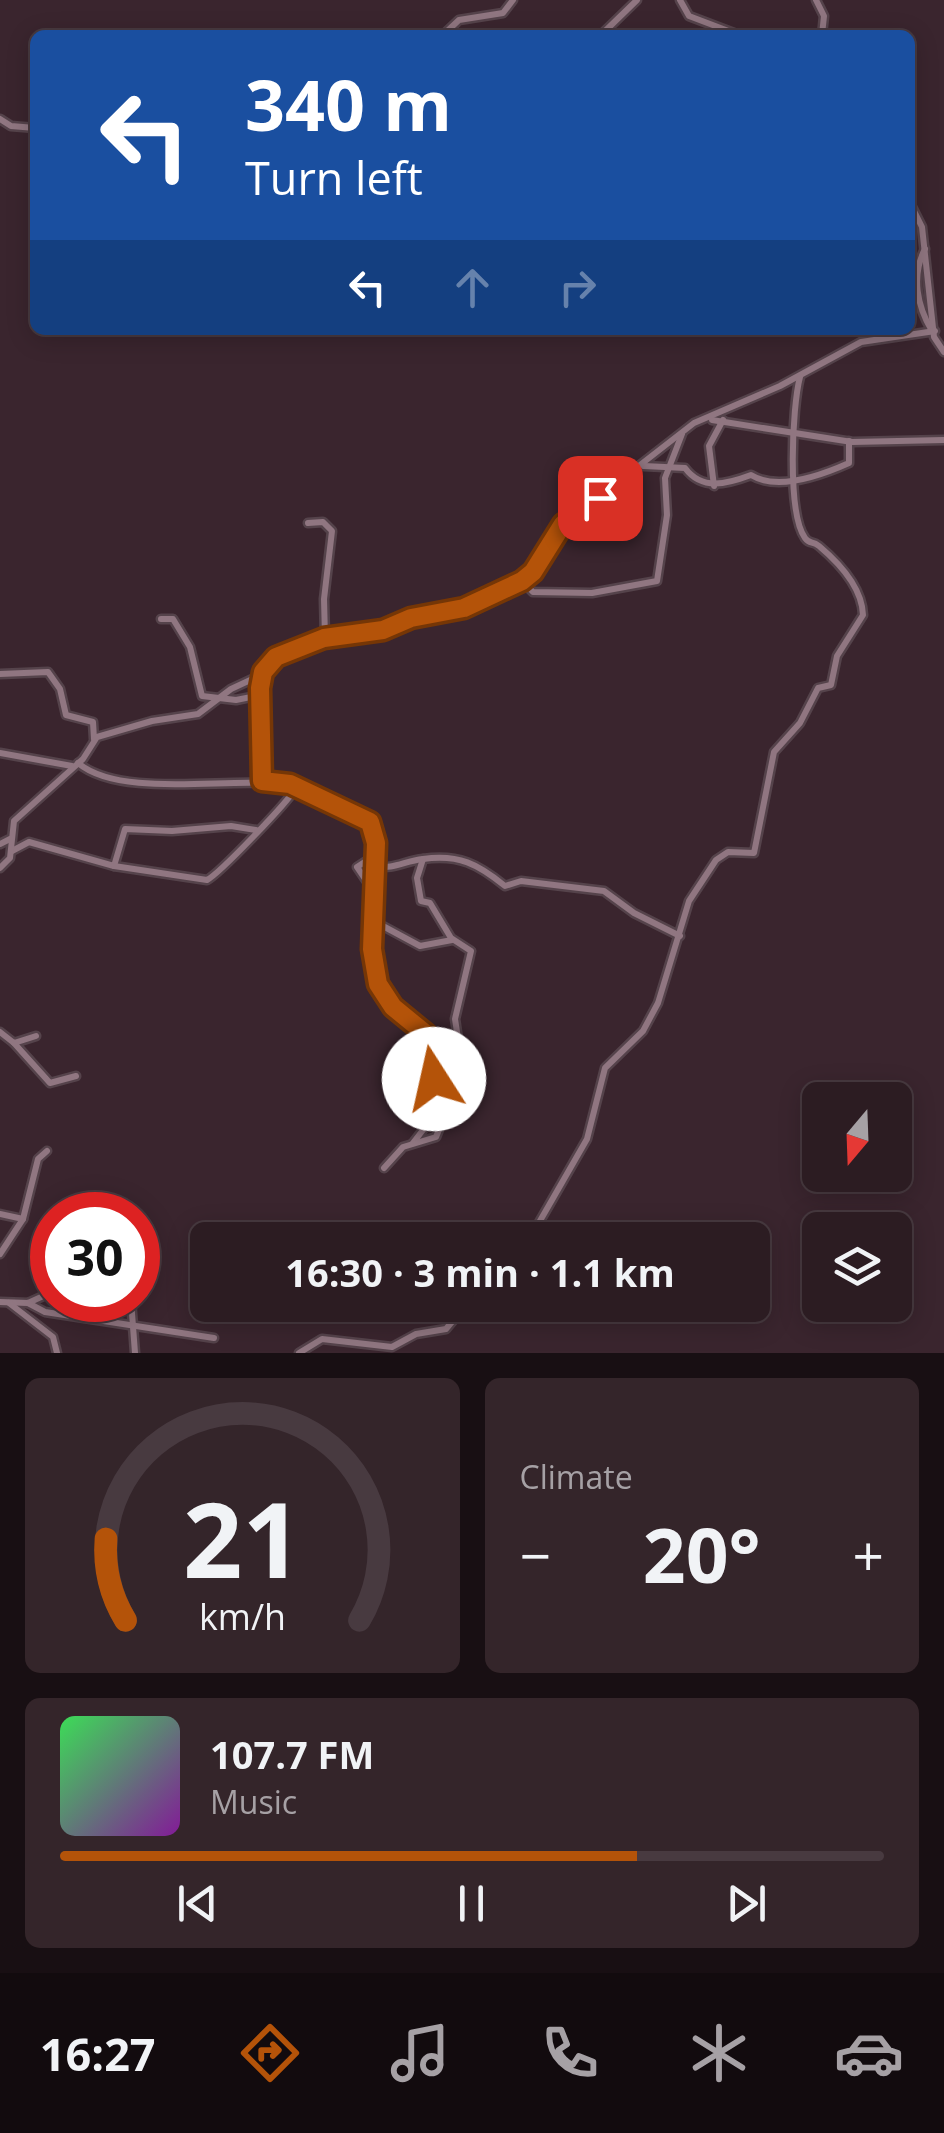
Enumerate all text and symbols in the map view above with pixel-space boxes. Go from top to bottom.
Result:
text: 340 m [245,56,452,152]
icon: left [80,70,210,200]
text: Turn left [245,147,423,208]
icon: left [340,260,395,315]
icon: ahead [445,260,500,315]
icon: right [550,260,605,315]
pin [558,456,643,541]
icon: arrive [573,471,628,526]
position arrow [382,1027,486,1131]
north arrow [802,1082,912,1192]
map controls [802,1082,912,1322]
speed limit sign: 30 [30,1192,160,1322]
button: layers [802,1212,912,1322]
text: 16:30 · 3 min · 1.1 km [285,1246,675,1298]
text: Climate [520,1455,633,1498]
text: 21 [183,1467,302,1608]
text: 20° [643,1503,761,1605]
text: − [520,1517,551,1592]
text: + [853,1517,884,1592]
text: km/h [199,1592,286,1640]
text: 107.7 FM [210,1728,374,1780]
text: Music [210,1780,297,1823]
icon: previous [170,1876,225,1931]
icon: pause [444,1876,499,1931]
icon: next [719,1876,774,1931]
icon: directions [235,2018,305,2088]
icon: music [385,2018,455,2088]
icon: phone [535,2018,605,2088]
icon: climate [684,2018,754,2088]
icon: car [834,2018,904,2088]
text: 16:27 [40,2023,156,2084]

